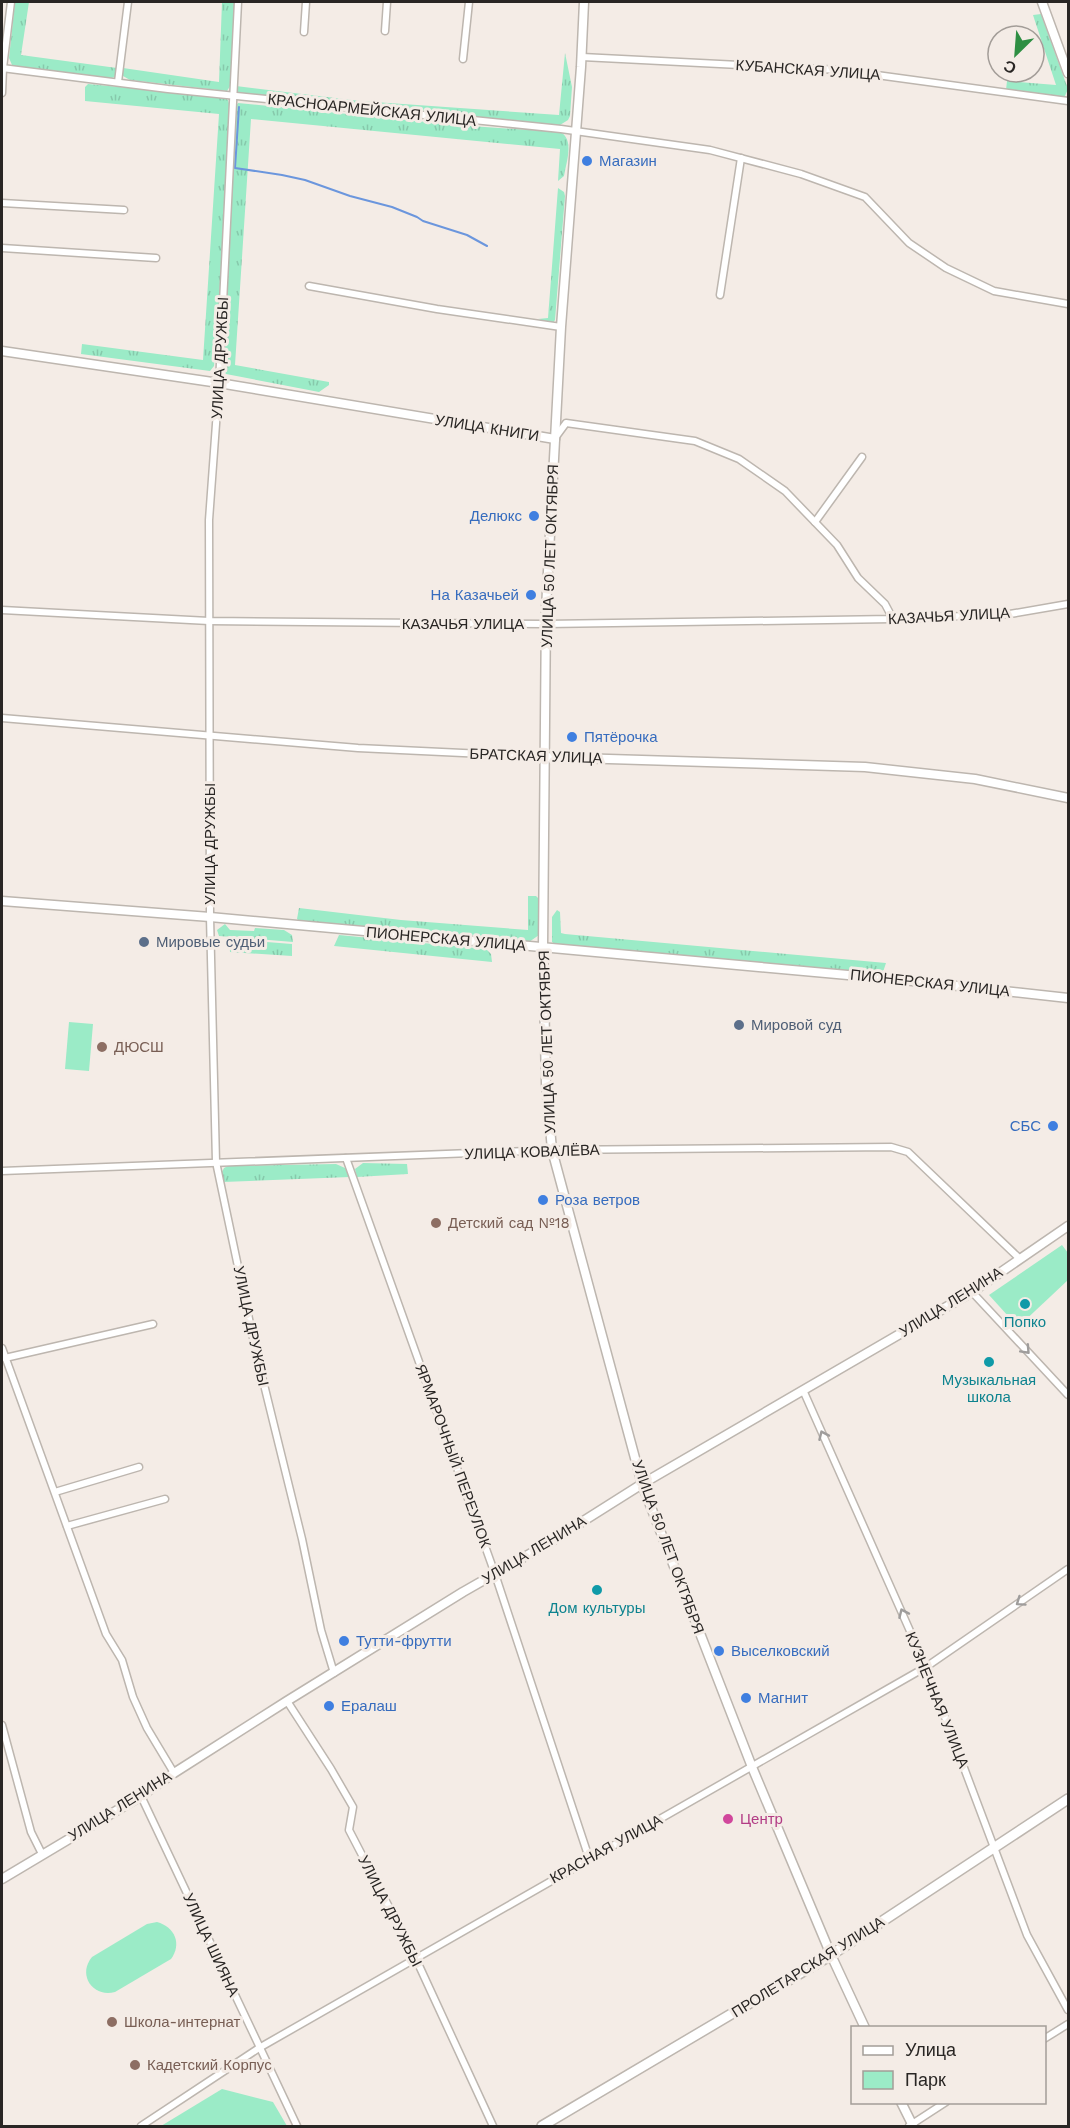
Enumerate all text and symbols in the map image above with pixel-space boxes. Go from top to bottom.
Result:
north arrow [986,24,1046,84]
street label: КУБАНСКАЯ УЛИЦА [735,56,881,84]
text: С [1000,56,1019,78]
street label: КРАСНОАРМЕЙСКАЯ УЛИЦА [267,90,477,130]
place label: Магазин [599,152,657,170]
marker: Магазин [580,154,594,168]
street label: УЛИЦА ДРУЖБЫ [208,297,232,419]
street label: УЛИЦА КНИГИ [434,411,540,445]
street label: УЛИЦА 50 ЛЕТ ОКТЯБРЯ [538,464,562,648]
place label: Делюкс [470,507,522,525]
marker: Делюкс [527,509,541,523]
place label: На Казачьей [431,586,519,604]
marker: На Казачьей [524,588,538,602]
street label: КАЗАЧЬЯ УЛИЦА [887,604,1011,628]
street label: КАЗАЧЬЯ УЛИЦА [402,615,524,633]
place label: Пятёрочка [584,728,658,746]
marker: Пятёрочка [565,730,579,744]
street label: БРАТСКАЯ УЛИЦА [469,745,603,767]
street label: УЛИЦА ДРУЖБЫ [201,783,219,905]
street label: ПИОНЕРСКАЯ УЛИЦА [365,923,527,955]
place label: Мировые судьи [156,933,265,951]
marker: Мировые судьи [137,935,151,949]
street label: УЛИЦА 50 ЛЕТ ОКТЯБРЯ [535,950,559,1134]
street label: ПИОНЕРСКАЯ УЛИЦА [849,966,1011,1000]
place label: Мировой суд [751,1016,842,1034]
marker: Мировой суд [732,1018,746,1032]
place label: ДЮСШ [114,1038,164,1056]
marker: ДЮСШ [95,1040,109,1054]
place label: СБС [1010,1117,1041,1135]
marker: СБС [1046,1119,1060,1133]
street label: УЛИЦА КОВАЛЁВА [464,1141,600,1163]
place label: Роза ветров [555,1191,640,1209]
marker: Роза ветров [536,1193,550,1207]
place label: Детский сад №18 [448,1214,570,1232]
marker: Детский сад №18 [429,1216,443,1230]
street label: УЛИЦА ЛЕНИНА [896,1263,1006,1341]
street label: УЛИЦА ДРУЖБЫ [229,1264,273,1388]
marker: Попко [1018,1297,1032,1311]
place label: Попко [1004,1313,1046,1331]
one-way arrow [1019,1343,1030,1353]
marker: Музыкальная школа [982,1355,996,1369]
street label: ЯРМАРОЧНЫЙ ПЕРЕУЛОК [411,1362,495,1551]
place label: Музыкальная школа [942,1371,1036,1406]
one-way arrow [819,1431,831,1442]
street label: УЛИЦА 50 ЛЕТ ОКТЯБРЯ [628,1458,708,1636]
street label: УЛИЦА ЛЕНИНА [479,1512,589,1588]
marker: Дом культуры [590,1583,604,1597]
one-way arrow [1016,1595,1027,1606]
place label: Дом культуры [549,1599,645,1617]
one-way arrow [898,1609,910,1620]
street label: КУЗНЕЧНАЯ УЛИЦА [901,1629,973,1771]
place label: Тутти-фрутти [356,1632,452,1650]
marker: Тутти-фрутти [337,1634,351,1648]
place label: Выселковский [731,1642,830,1660]
marker: Выселковский [712,1644,726,1658]
place label: Магнит [758,1689,808,1707]
marker: Магнит [739,1691,753,1705]
place label: Ералаш [341,1697,397,1715]
marker: Ералаш [322,1699,336,1713]
street label: УЛИЦА ЛЕНИНА [65,1767,175,1845]
place label: Центр [740,1810,783,1828]
street label: КРАСНАЯ УЛИЦА [547,1811,665,1887]
marker: Центр [721,1812,735,1826]
street label: УЛИЦА ДРУЖБЫ [354,1852,426,1970]
street label: УЛИЦА ШИЯНА [179,1890,243,2000]
street label: ПРОЛЕТАРСКАЯ УЛИЦА [728,1913,888,2021]
place label: Школа-интернат [124,2013,241,2031]
marker: Школа-интернат [105,2015,119,2029]
legend [851,2026,1046,2104]
text: Улица [905,2039,957,2060]
place label: Кадетский Корпус [147,2056,272,2074]
marker: Кадетский Корпус [128,2058,142,2072]
text: Парк [905,2069,946,2090]

